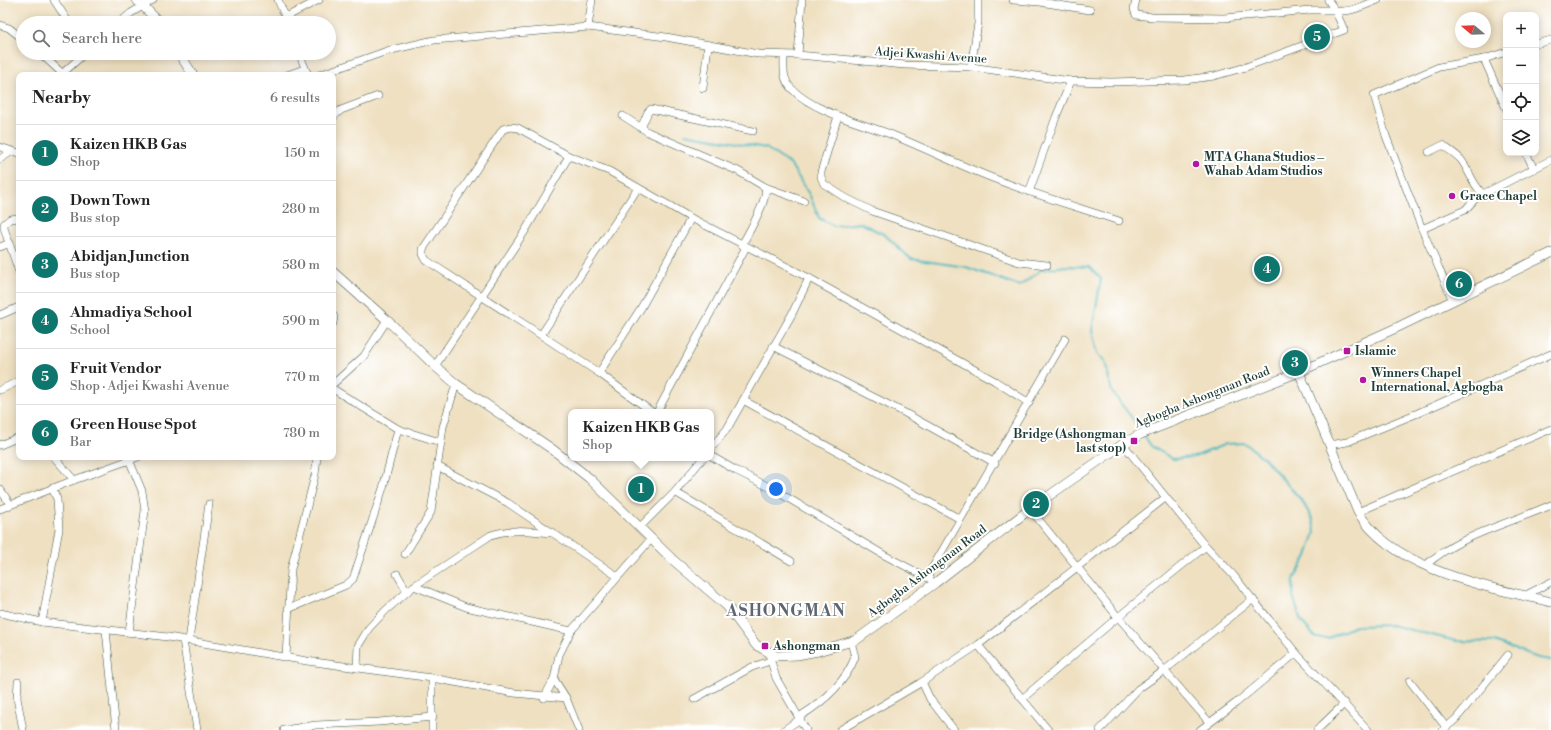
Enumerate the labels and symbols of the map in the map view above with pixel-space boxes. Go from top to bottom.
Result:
north arrow [1455,12,1491,48]
pin: 5 [1304,22,1330,52]
street label: Adjei Kwashi Avenue [873,44,988,67]
place label: MTA Ghana Studios – Wahab Adam Studios [1203,150,1325,179]
marker: MTA Ghana Studios – Wahab Adam Studios [1191,159,1201,169]
place label: Grace Chapel [1460,189,1537,204]
marker: Grace Chapel [1447,191,1457,201]
pin: 4 [1254,254,1280,284]
pin: 6 [1446,269,1472,299]
place label: Islamic [1355,344,1396,359]
marker: Islamic [1342,346,1352,356]
pin: 3 [1282,348,1308,378]
street label: Agbogba Ashongman Road [1131,363,1272,432]
place label: Winners Chapel International, Agbogba [1370,366,1504,395]
marker: Winners Chapel International, Agbogba [1358,375,1368,385]
place label: Bridge (Ashongman last stop) [1013,427,1127,456]
marker: Bridge (Ashongman last stop) [1129,436,1139,446]
pin: 1 [628,474,654,504]
your location [766,479,786,499]
pin: 2 [1023,489,1049,519]
street label: Agbogba Ashongman Road [864,522,990,622]
district label: ASHONGMAN [725,601,846,621]
place label: Ashongman [772,639,841,654]
marker: Ashongman [760,641,770,651]

